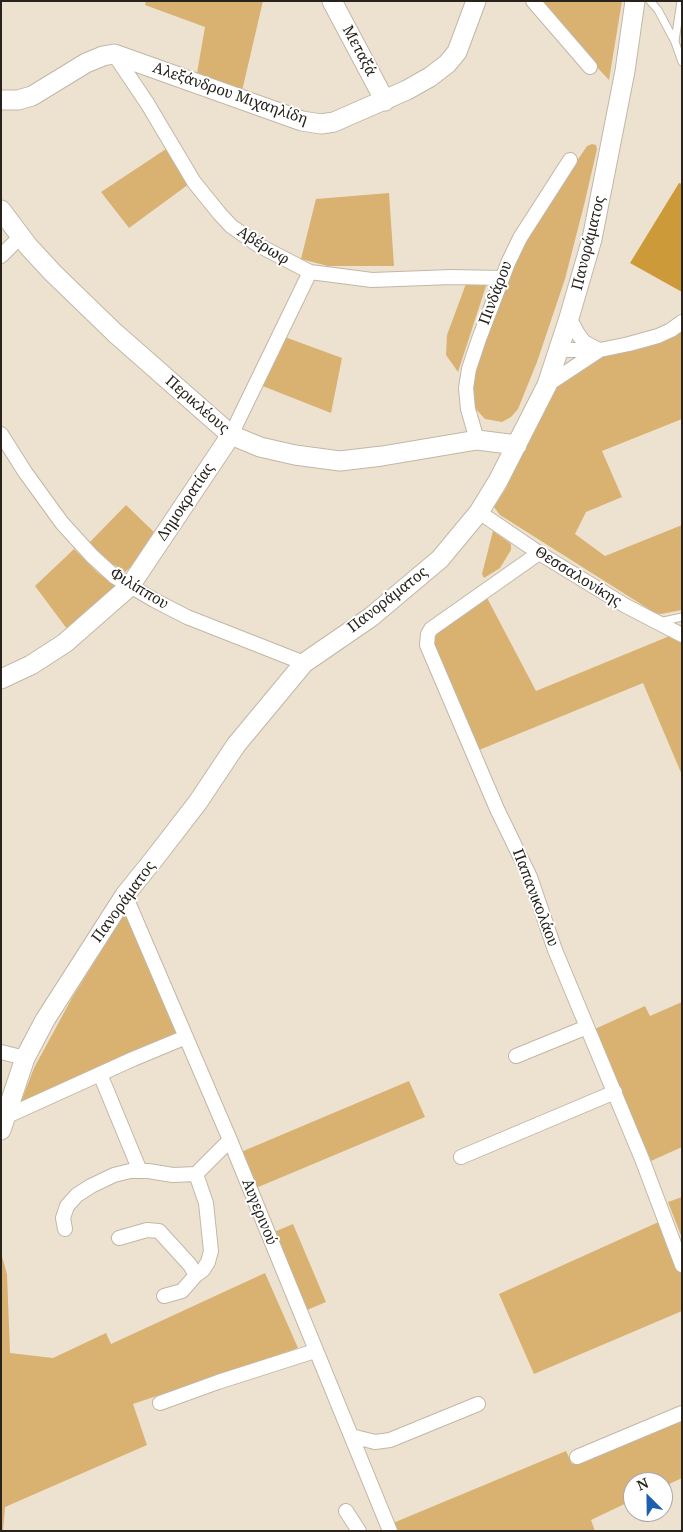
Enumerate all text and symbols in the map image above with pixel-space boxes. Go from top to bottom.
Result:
street label: Μεταξά [338,23,380,79]
street label: Aλεξάνδρου Mιχαηλίδη [150,59,310,129]
street label: Πανοράματος [569,194,609,292]
street label: Αβέρωφ [234,223,292,269]
street label: Πινδάρου [476,259,516,327]
street label: Περικλέους [161,372,233,438]
street label: Δημοκρατίας [153,460,219,544]
street label: Θεσσαλονίκης [531,543,625,611]
street label: Πανοράματος [344,563,432,637]
street label: Φιλίππου [107,565,171,613]
street label: Παπανικολάου [508,847,562,949]
street label: Πανοράματος [88,858,160,946]
street label: Αυγερινού [238,1176,280,1248]
north arrow [623,1472,673,1522]
text: N [634,1473,651,1495]

